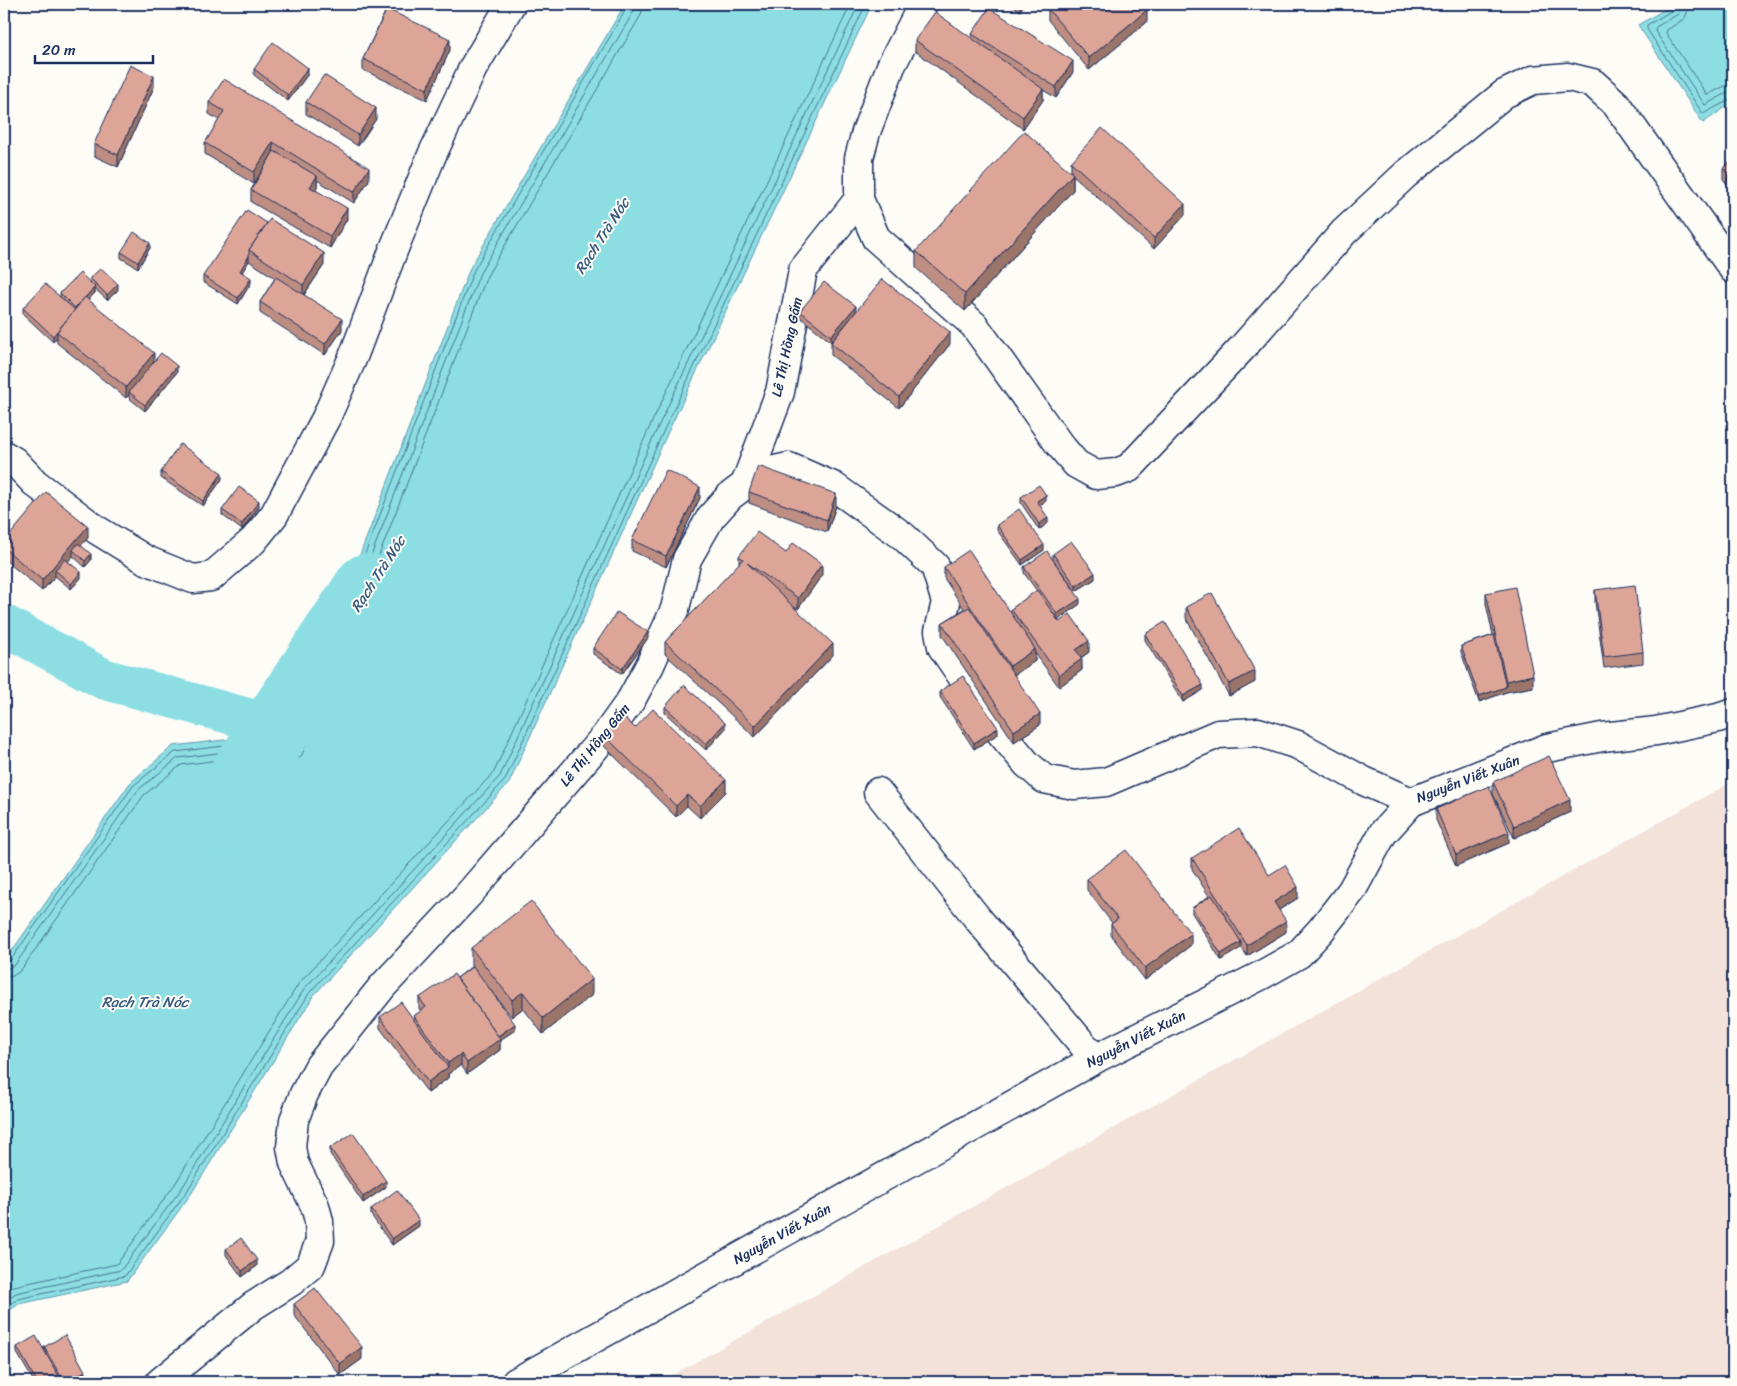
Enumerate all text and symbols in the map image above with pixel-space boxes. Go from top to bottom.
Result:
scale bar [35,32,152,64]
text: 20 m [42,37,76,63]
water label: Rạch Trà Nóc [568,191,637,279]
street label: Lê Thị Hồng Gấm [764,295,810,399]
water label: Rạch Trà Nóc [344,529,413,617]
street label: Lê Thị Hồng Gấm [553,698,637,792]
street label: Nguyễn Viết Xuân [1413,748,1524,810]
water label: Rạch Trà Nóc [102,989,190,1015]
street label: Nguyễn Viết Xuân [1082,1003,1191,1075]
street label: Nguyễn Viết Xuân [728,1196,836,1271]

